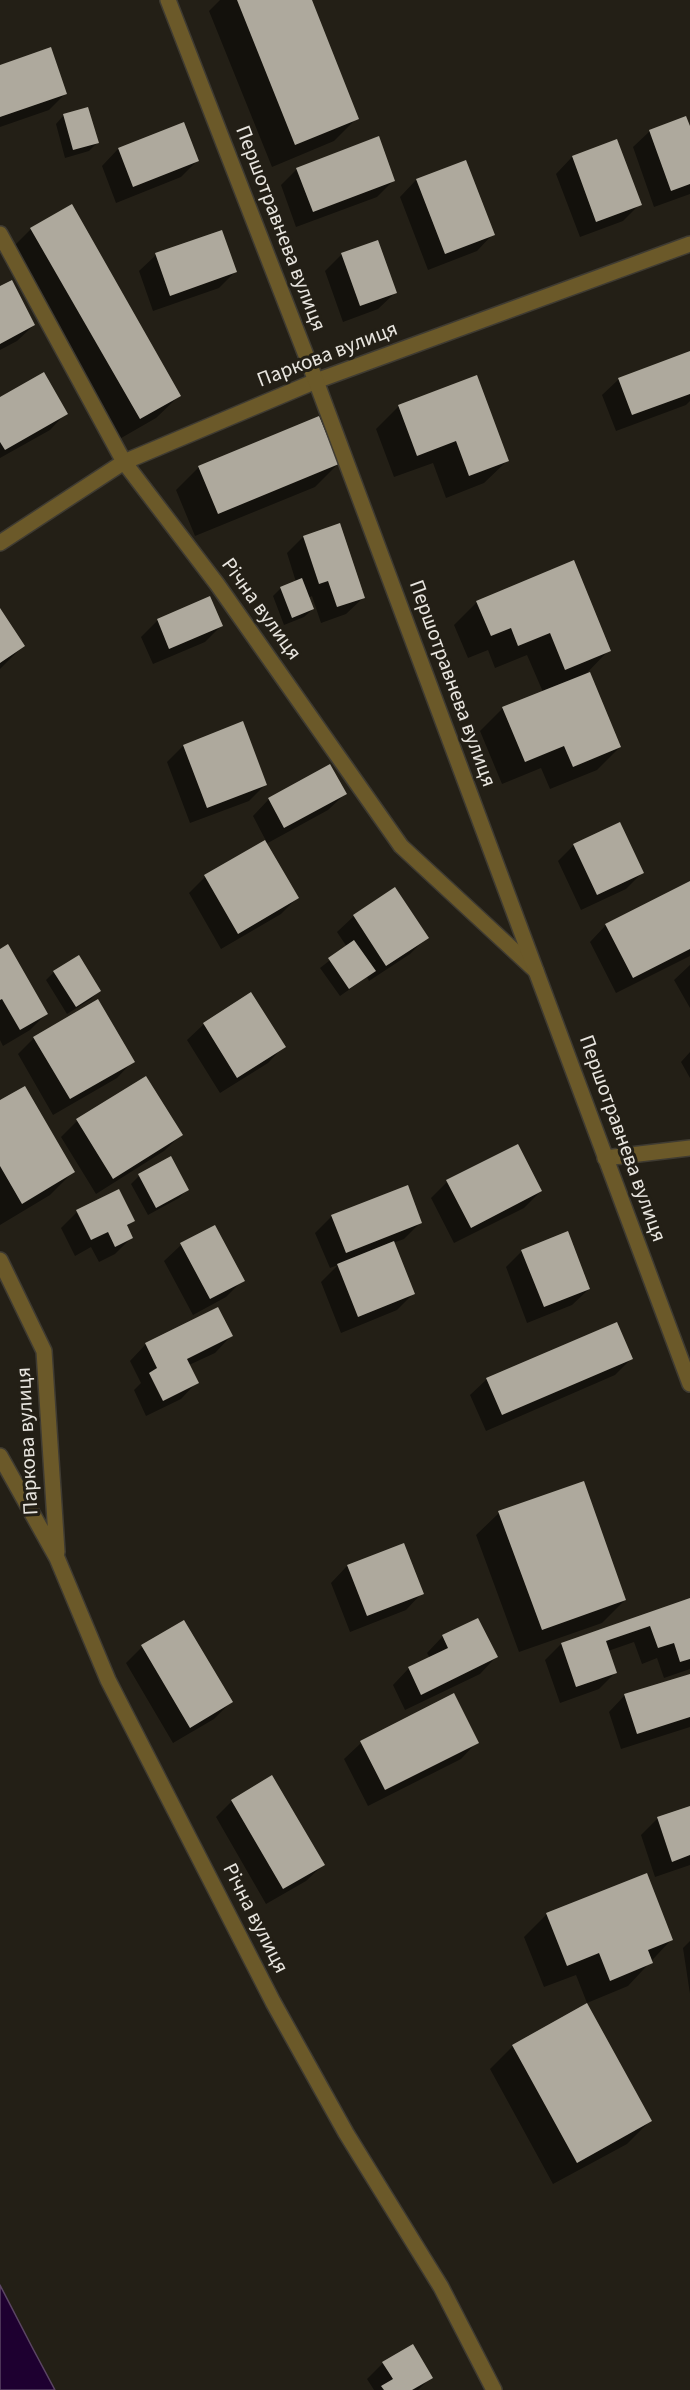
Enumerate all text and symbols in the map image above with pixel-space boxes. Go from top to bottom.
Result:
street label: Першотравнева вулиця [228,123,330,335]
street label: Паркова вулиця [254,318,402,394]
street label: Річна вулиця [214,554,306,666]
street label: Першотравнева вулиця [402,577,500,791]
street label: Першотравнева вулиця [572,1032,670,1246]
street label: Паркова вулиця [13,1366,45,1516]
street label: Річна вулиця [215,1860,293,1978]

